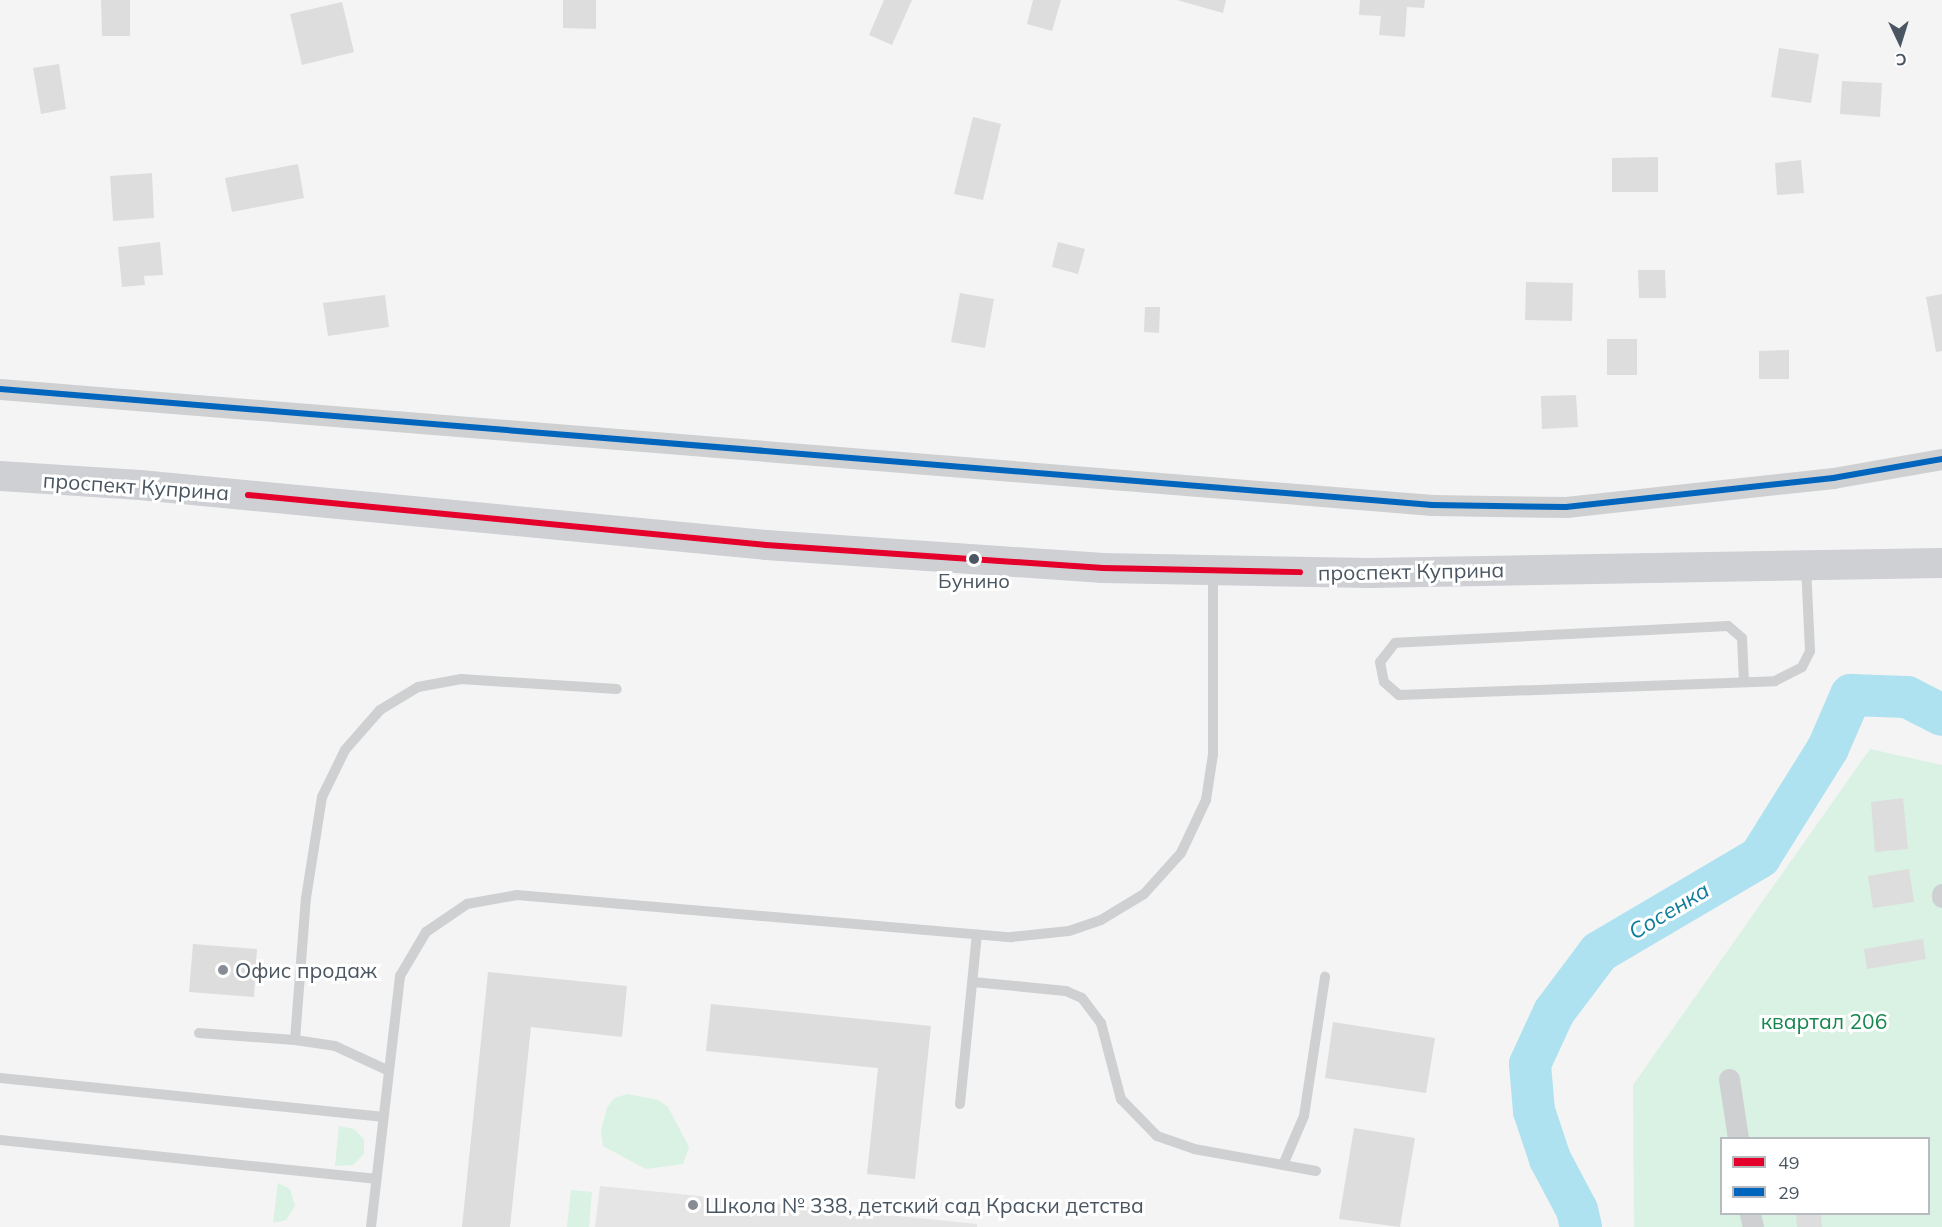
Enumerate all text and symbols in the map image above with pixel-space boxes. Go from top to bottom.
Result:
north arrow [1870,12,1930,72]
text: С [1895,50,1907,70]
street label: проспект Куприна [42,467,230,505]
marker: Бунино [968,553,980,565]
street label: проспект Куприна [1318,557,1504,585]
place label: Бунино [938,568,1010,592]
water label: Сосенка [1624,877,1714,945]
place label: Офис продаж [235,957,377,983]
marker: Офис продаж [216,963,230,977]
park label: квартал 206 [1761,1008,1887,1034]
legend [1720,1137,1930,1215]
text: 49 [1778,1151,1800,1174]
text: 29 [1778,1181,1800,1204]
place label: Школа № 338, детский сад Краски детства [705,1192,1144,1218]
marker: Школа № 338, детский сад Краски детства [686,1198,700,1212]

